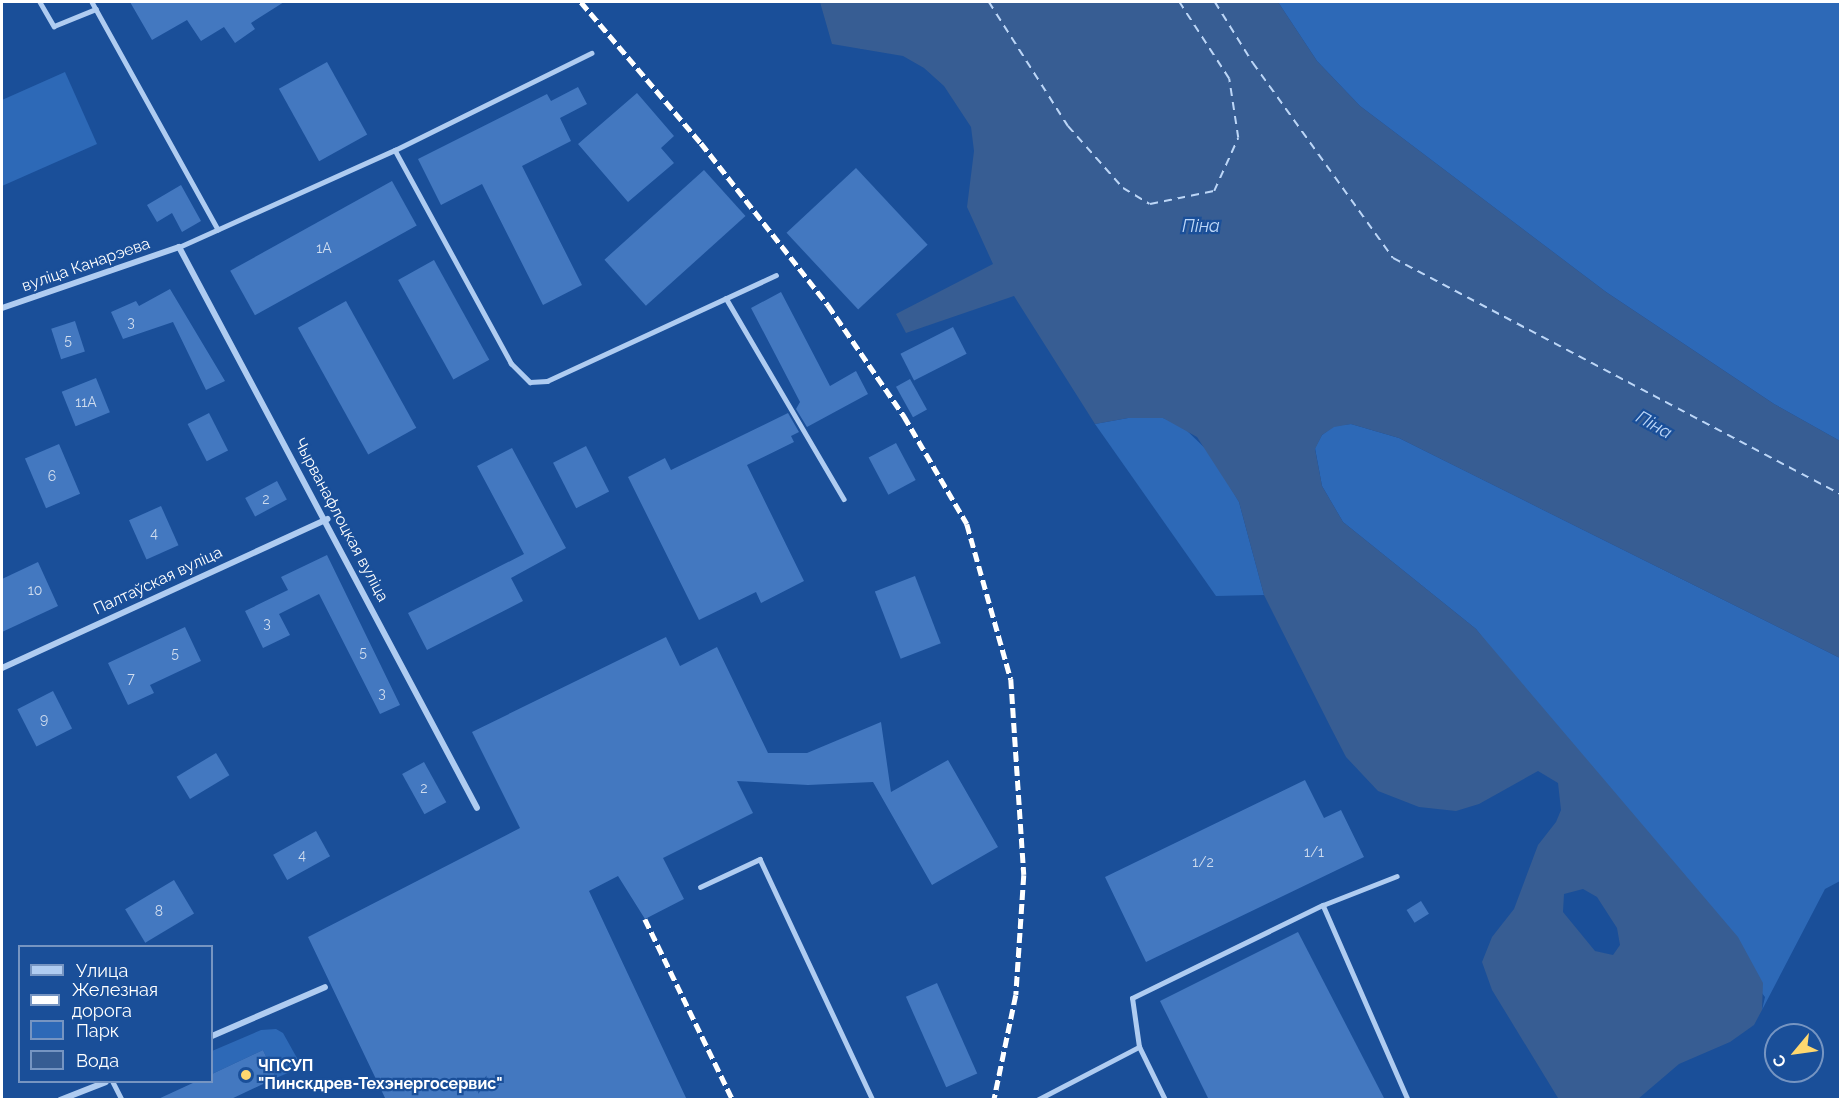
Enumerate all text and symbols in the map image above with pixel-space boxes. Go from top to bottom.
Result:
water label: Піна [1182,215,1220,237]
street label: вуліца Канарэева [19,234,153,296]
house number: 1А [316,240,332,256]
house number: 3 [127,314,135,330]
house number: 5 [64,332,72,348]
house number: 11А [75,394,97,410]
water label: Піна [1632,406,1676,444]
street label: Чырванафлоцкая вуліца [290,435,392,605]
house number: 6 [48,468,56,484]
house number: 2 [262,491,270,507]
house number: 4 [150,525,158,541]
street label: Палтаўская вуліца [91,543,225,619]
house number: 10 [28,582,42,598]
house number: 3 [263,615,271,631]
house number: 5 [359,644,367,660]
house number: 5 [171,645,179,661]
house number: 7 [127,670,135,686]
house number: 3 [378,685,386,701]
house number: 9 [40,711,48,727]
house number: 2 [420,780,428,796]
house number: 1/1 [1304,844,1324,860]
house number: 4 [298,847,306,863]
house number: 1/2 [1192,854,1214,870]
house number: 8 [155,903,163,919]
legend [18,945,213,1083]
text: Улица [76,960,128,981]
text: Железная дорога [72,979,158,1021]
text: Парк [76,1020,119,1041]
north arrow [1764,1023,1824,1083]
text: Вода [76,1050,119,1071]
text: С [1769,1052,1791,1070]
place label: ЧПСУП "Пинскдрев-Техэнергосервис" [258,1056,502,1094]
marker: ЧПСУП "Пинскдрев-Техэнергосервис" [239,1068,253,1082]

